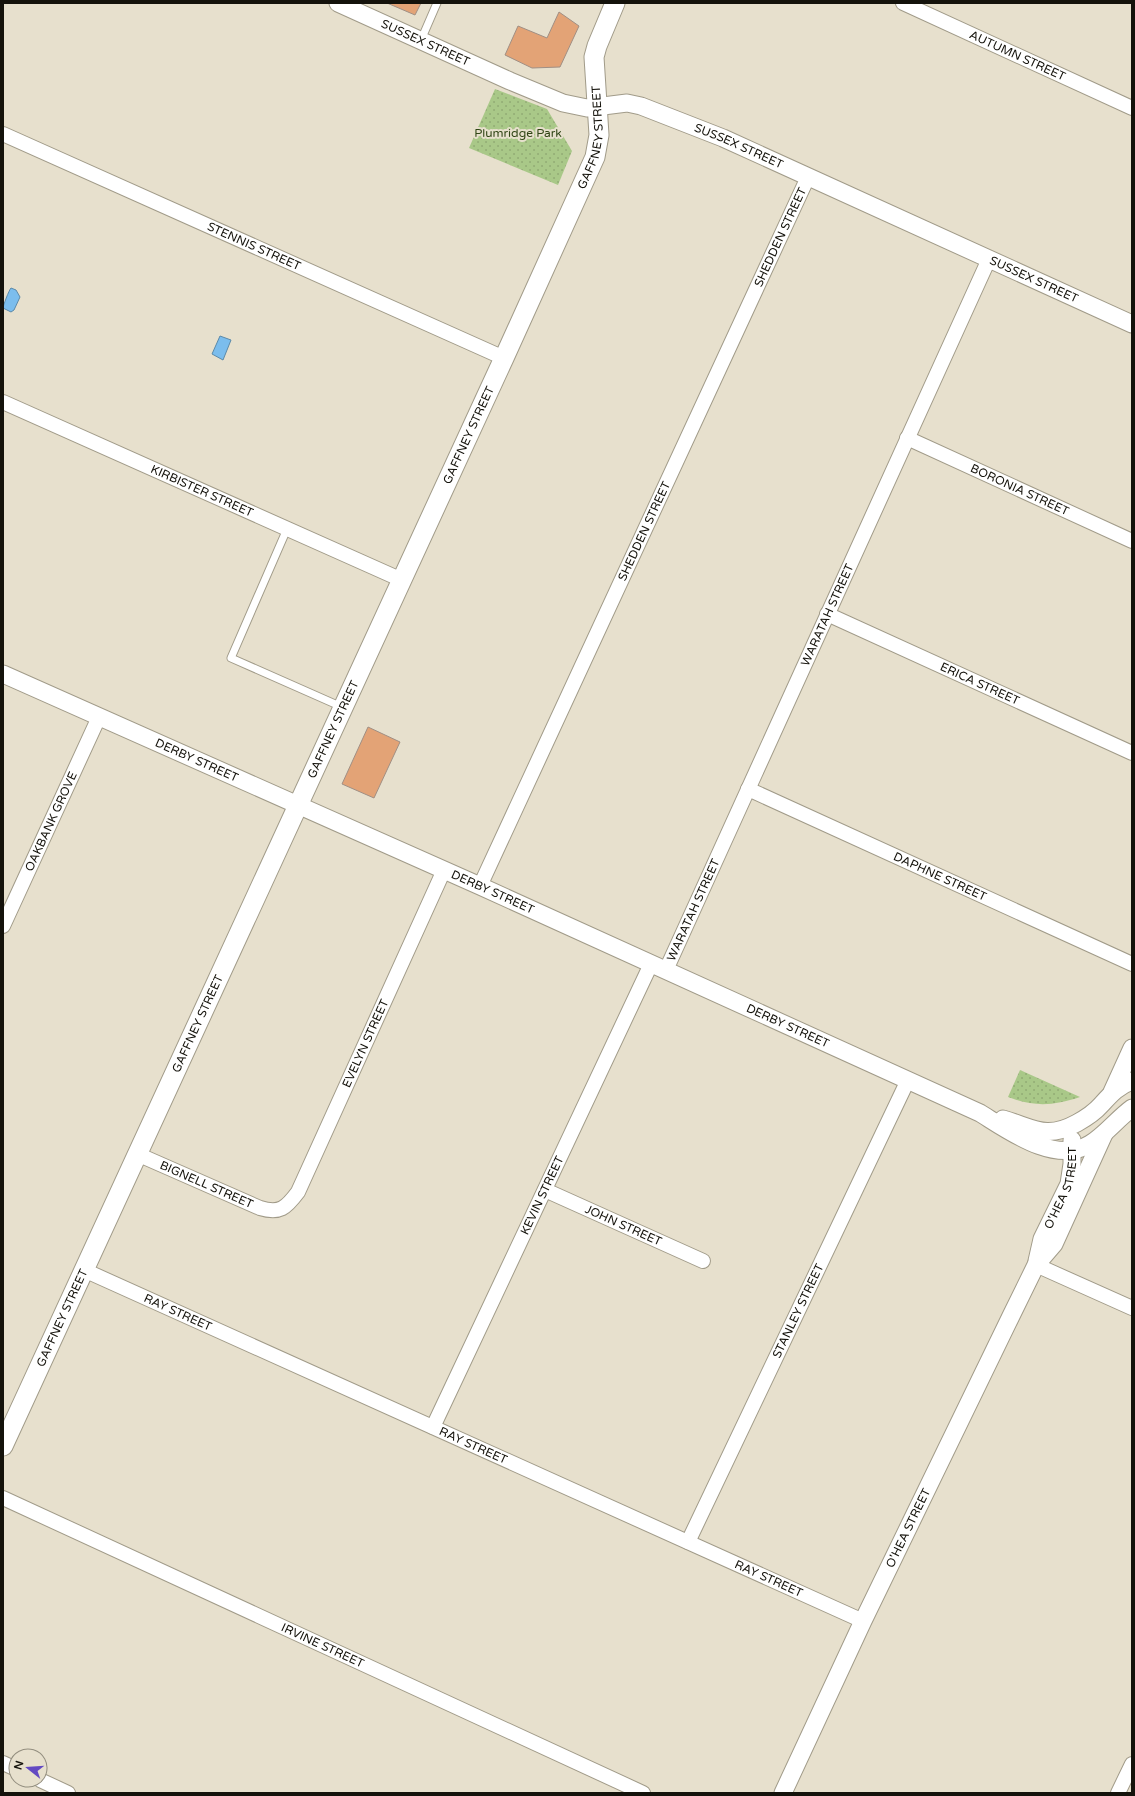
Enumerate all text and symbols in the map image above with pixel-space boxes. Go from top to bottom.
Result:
street label: SUSSEX STREET [379,17,472,69]
street label: AUTUMN STREET [967,27,1068,84]
street label: GAFFNEY STREET [574,85,606,191]
street label: SUSSEX STREET [692,120,786,172]
park label: Plumridge Park [474,126,562,140]
street label: SHEDDEN STREET [751,184,810,289]
street label: STENNIS STREET [205,219,303,273]
street label: SUSSEX STREET [988,253,1081,306]
street label: GAFFNEY STREET [440,383,497,486]
street label: BORONIA STREET [968,461,1072,519]
street label: KIRBISTER STREET [149,462,256,520]
street label: SHEDDEN STREET [615,479,673,583]
street label: WARATAH STREET [798,561,857,668]
street label: ERICA STREET [938,660,1022,708]
street label: GAFFNEY STREET [304,678,362,780]
street label: DERBY STREET [153,736,241,785]
street label: OAKBANK GROVE [22,769,80,873]
street label: DAPHNE STREET [891,849,989,904]
street label: WARATAH STREET [664,856,723,963]
street label: DERBY STREET [449,867,537,917]
street label: GAFFNEY STREET [169,972,226,1075]
street label: EVELYN STREET [339,996,392,1090]
street label: DERBY STREET [744,1001,832,1051]
street label: O'HEA STREET [1041,1146,1079,1231]
street label: KEVIN STREET [517,1153,567,1237]
street label: BIGNELL STREET [158,1158,256,1211]
street label: JOHN STREET [583,1202,665,1249]
street label: STANLEY STREET [770,1261,827,1360]
street label: GAFFNEY STREET [33,1266,91,1369]
street label: RAY STREET [142,1291,215,1334]
street label: RAY STREET [437,1424,510,1467]
street label: O'HEA STREET [883,1485,934,1570]
street label: RAY STREET [733,1557,805,1600]
street label: IRVINE STREET [279,1620,367,1671]
north arrow [8,1748,48,1788]
text: N [11,1759,26,1771]

